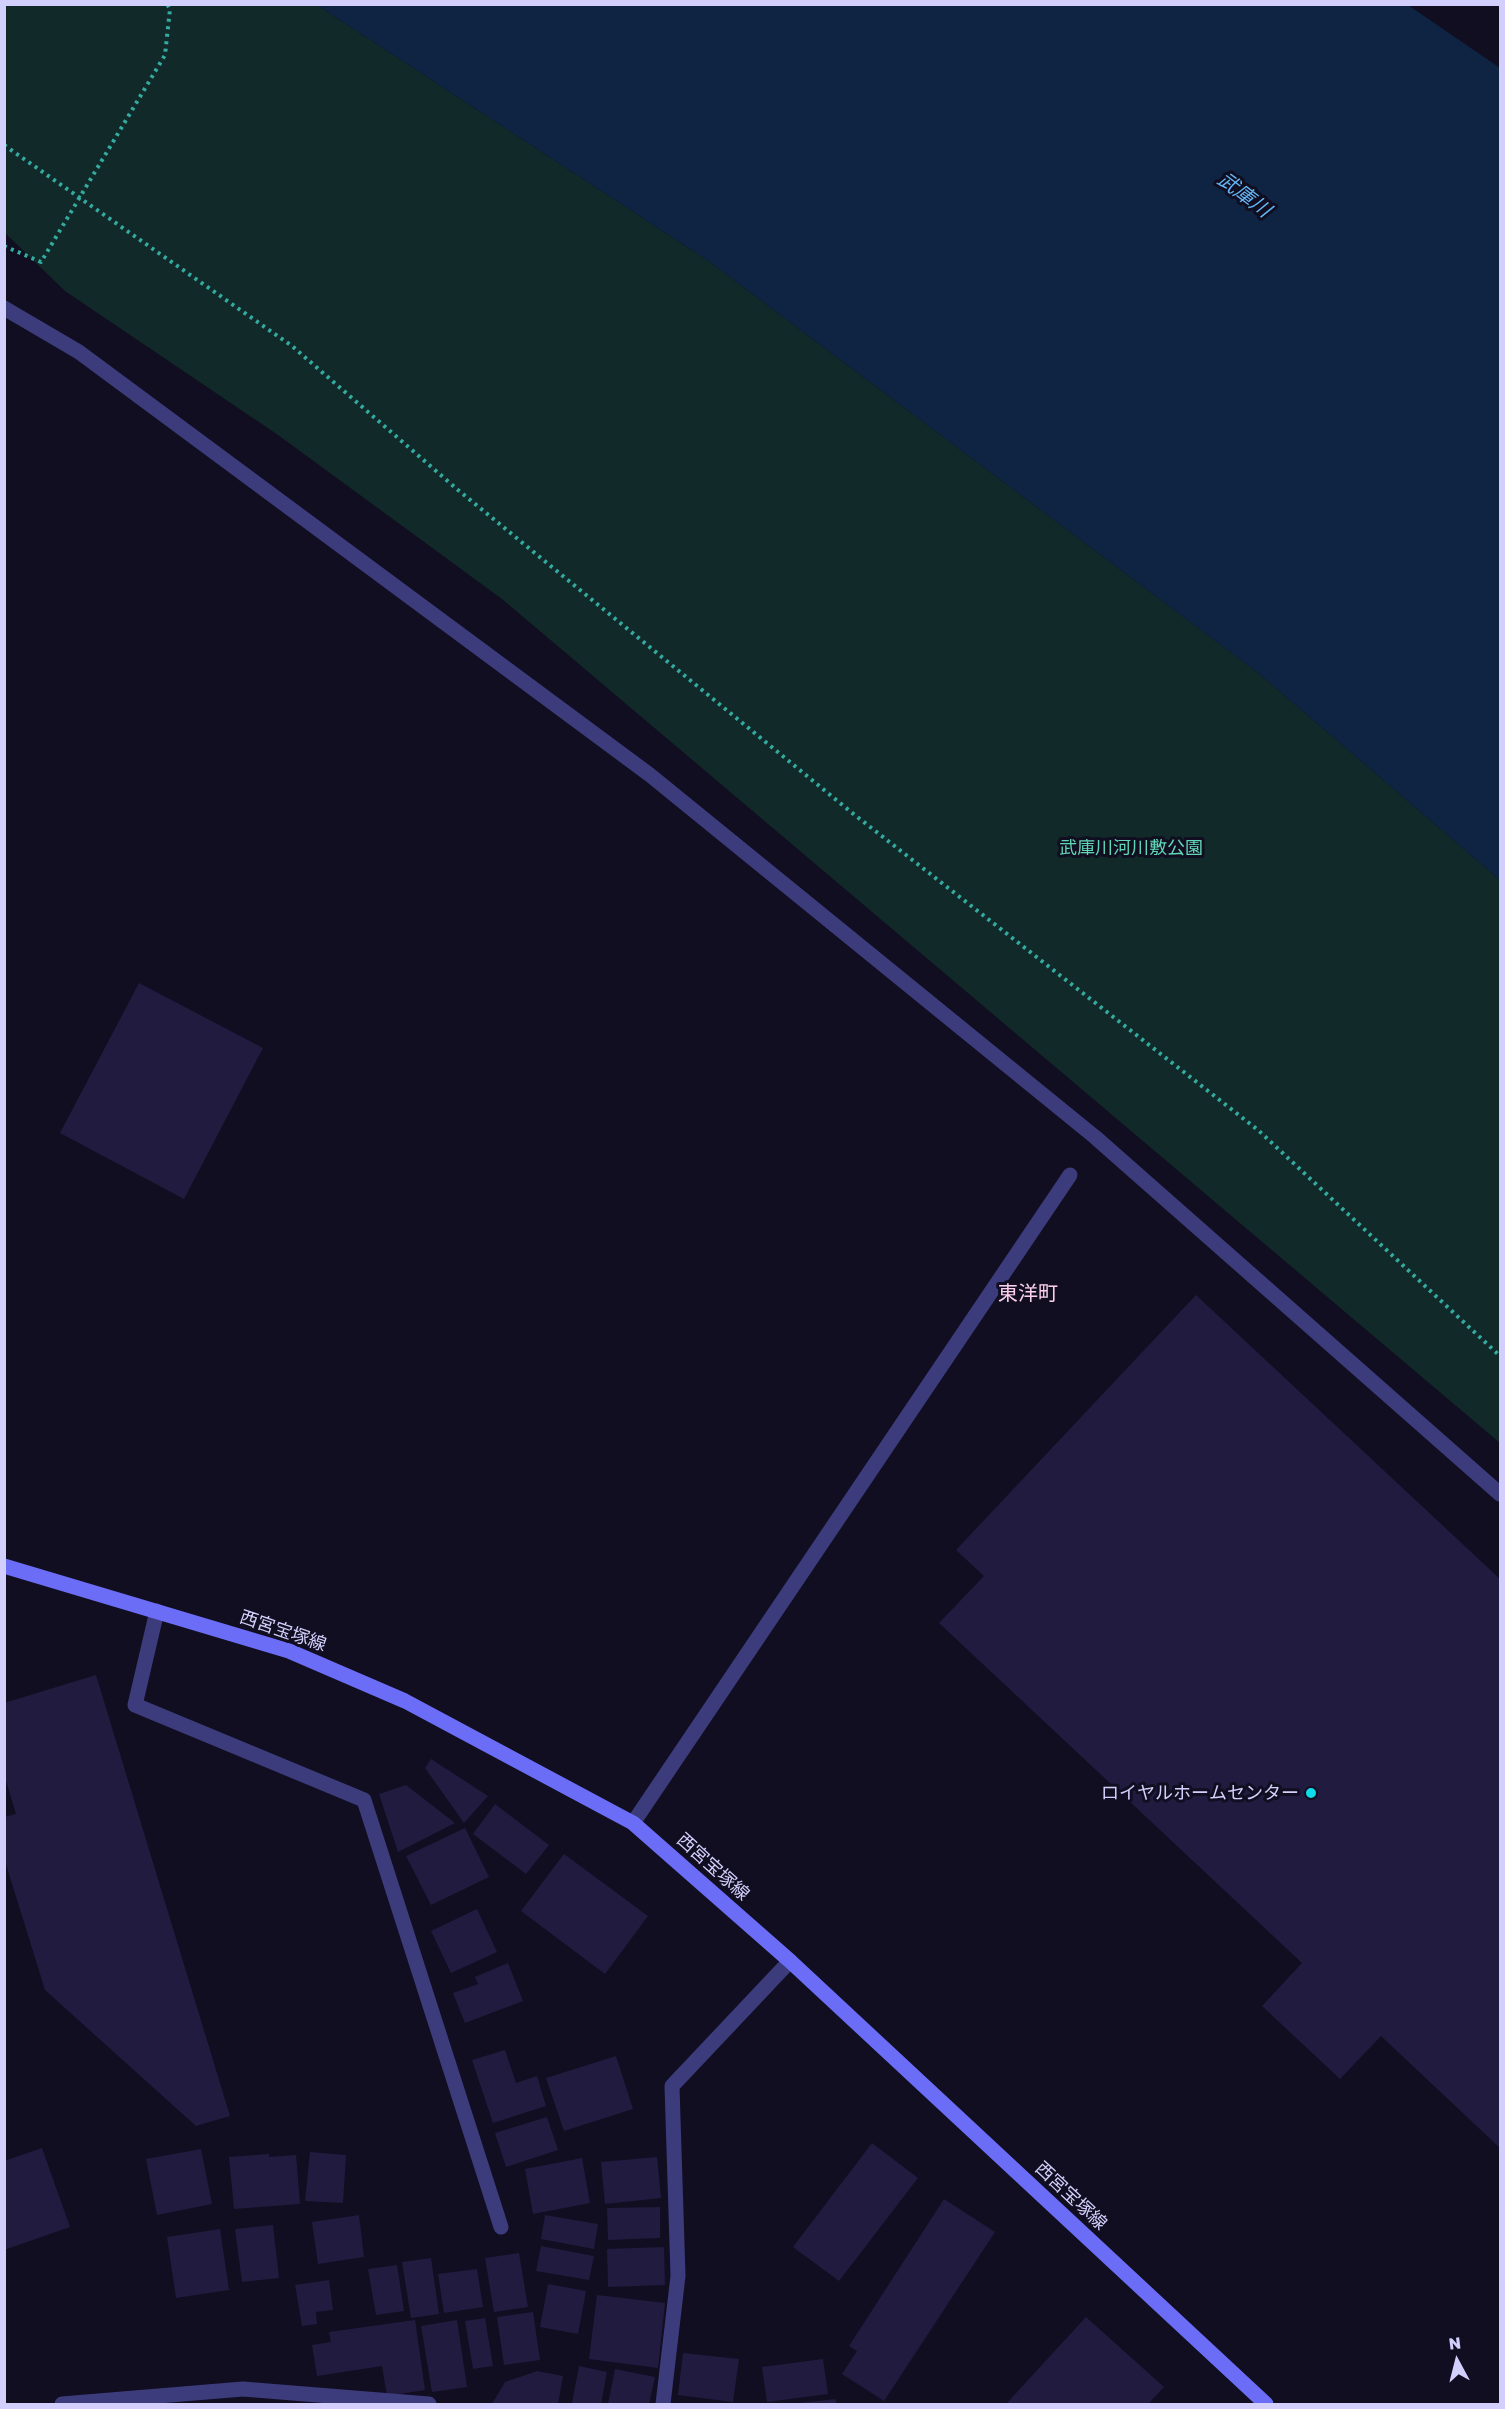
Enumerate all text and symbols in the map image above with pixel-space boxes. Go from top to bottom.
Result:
water label: 武庫川 [1213,167,1275,223]
park label: 武庫川河川敷公園 [1059,837,1203,859]
district label: 東洋町 [998,1282,1058,1306]
street label: 西宮宝塚線 [237,1606,329,1656]
place label: ロイヤルホームセンター [1101,1782,1299,1804]
marker: ロイヤルホームセンター [1304,1786,1318,1800]
street label: 西宮宝塚線 [672,1829,754,1905]
street label: 西宮宝塚線 [1031,2157,1111,2235]
north arrow [1427,2331,1487,2391]
text: N [1448,2332,1462,2354]

